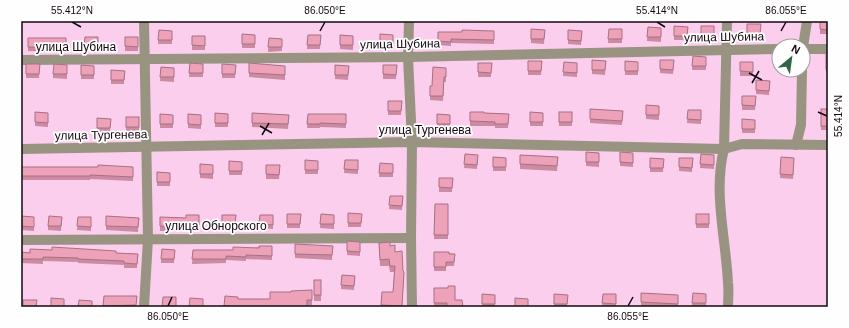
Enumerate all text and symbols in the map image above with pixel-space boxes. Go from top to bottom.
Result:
text: 55.412°N [51,5,93,16]
text: 86.050°E [304,5,346,16]
text: 55.414°N [636,5,678,16]
text: 86.055°E [765,5,807,16]
street label: улица Шубина [684,29,765,45]
street label: улица Шубина [360,36,441,52]
north arrow [771,38,811,78]
street label: улица Шубина [36,40,116,54]
text: N [789,42,802,56]
text: 55.414°N [833,95,844,137]
street label: улица Тургенева [379,123,472,137]
street label: улица Тургенева [55,127,148,143]
street label: улица Обнорского [165,219,267,233]
text: 86.050°E [147,311,189,322]
text: 86.055°E [607,311,649,322]

